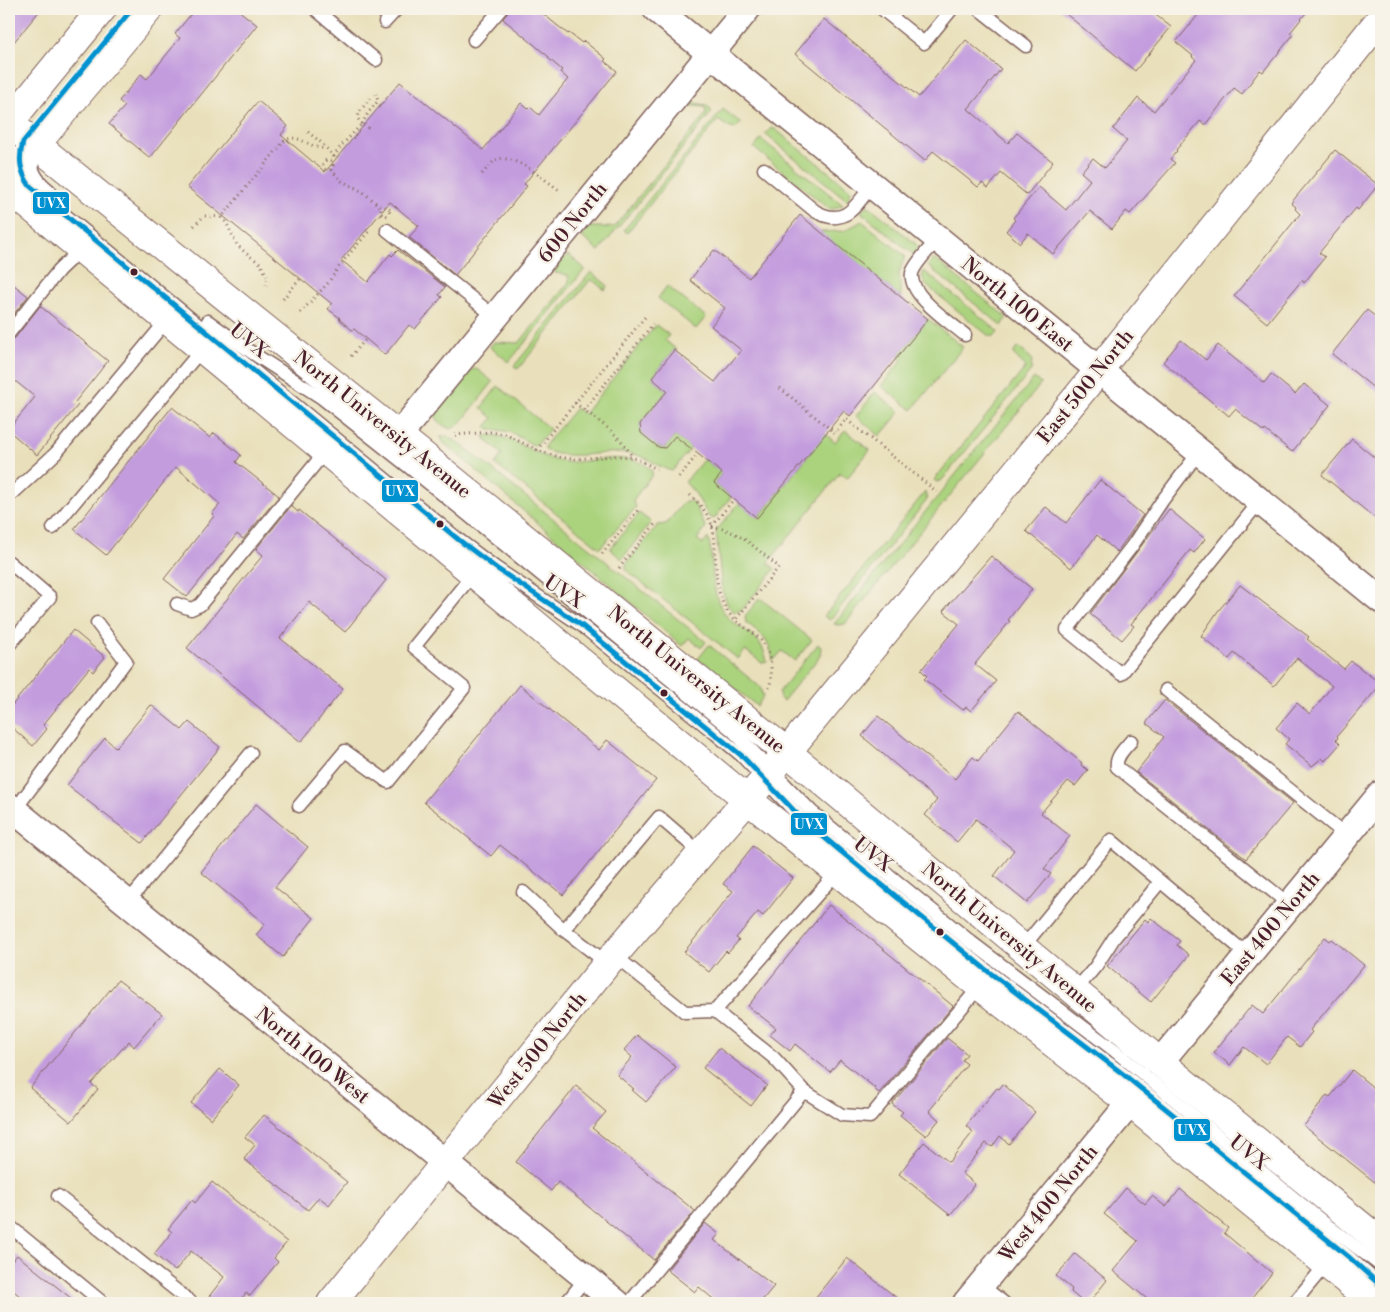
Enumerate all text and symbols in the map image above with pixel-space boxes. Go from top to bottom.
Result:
street label: 600 North [533,177,613,269]
line badge: UVX [32,191,70,215]
text: UVX [36,195,67,213]
street label: North 100 East [956,252,1078,358]
unlabelled marker [129,267,139,277]
street label: UVX [224,318,273,365]
street label: East 500 North [1032,325,1140,449]
street label: North University Avenue [288,346,476,505]
line badge: UVX [381,479,419,503]
text: UVX [385,483,416,501]
unlabelled marker [435,519,445,529]
street label: UVX [539,570,588,615]
street label: North University Avenue [602,601,790,760]
unlabelled marker [659,688,669,698]
line badge: UVX [790,812,828,836]
text: UVX [794,816,825,834]
street label: UVX [848,832,897,879]
street label: North University Avenue [916,857,1102,1019]
street label: East 400 North [1216,867,1326,991]
unlabelled marker [935,927,945,937]
street label: West 500 North [483,987,593,1115]
street label: North 100 West [250,1002,374,1110]
line badge: UVX [1173,1118,1211,1142]
text: UVX [1177,1122,1208,1140]
street label: UVX [1224,1130,1273,1177]
street label: West 400 North [994,1140,1104,1269]

